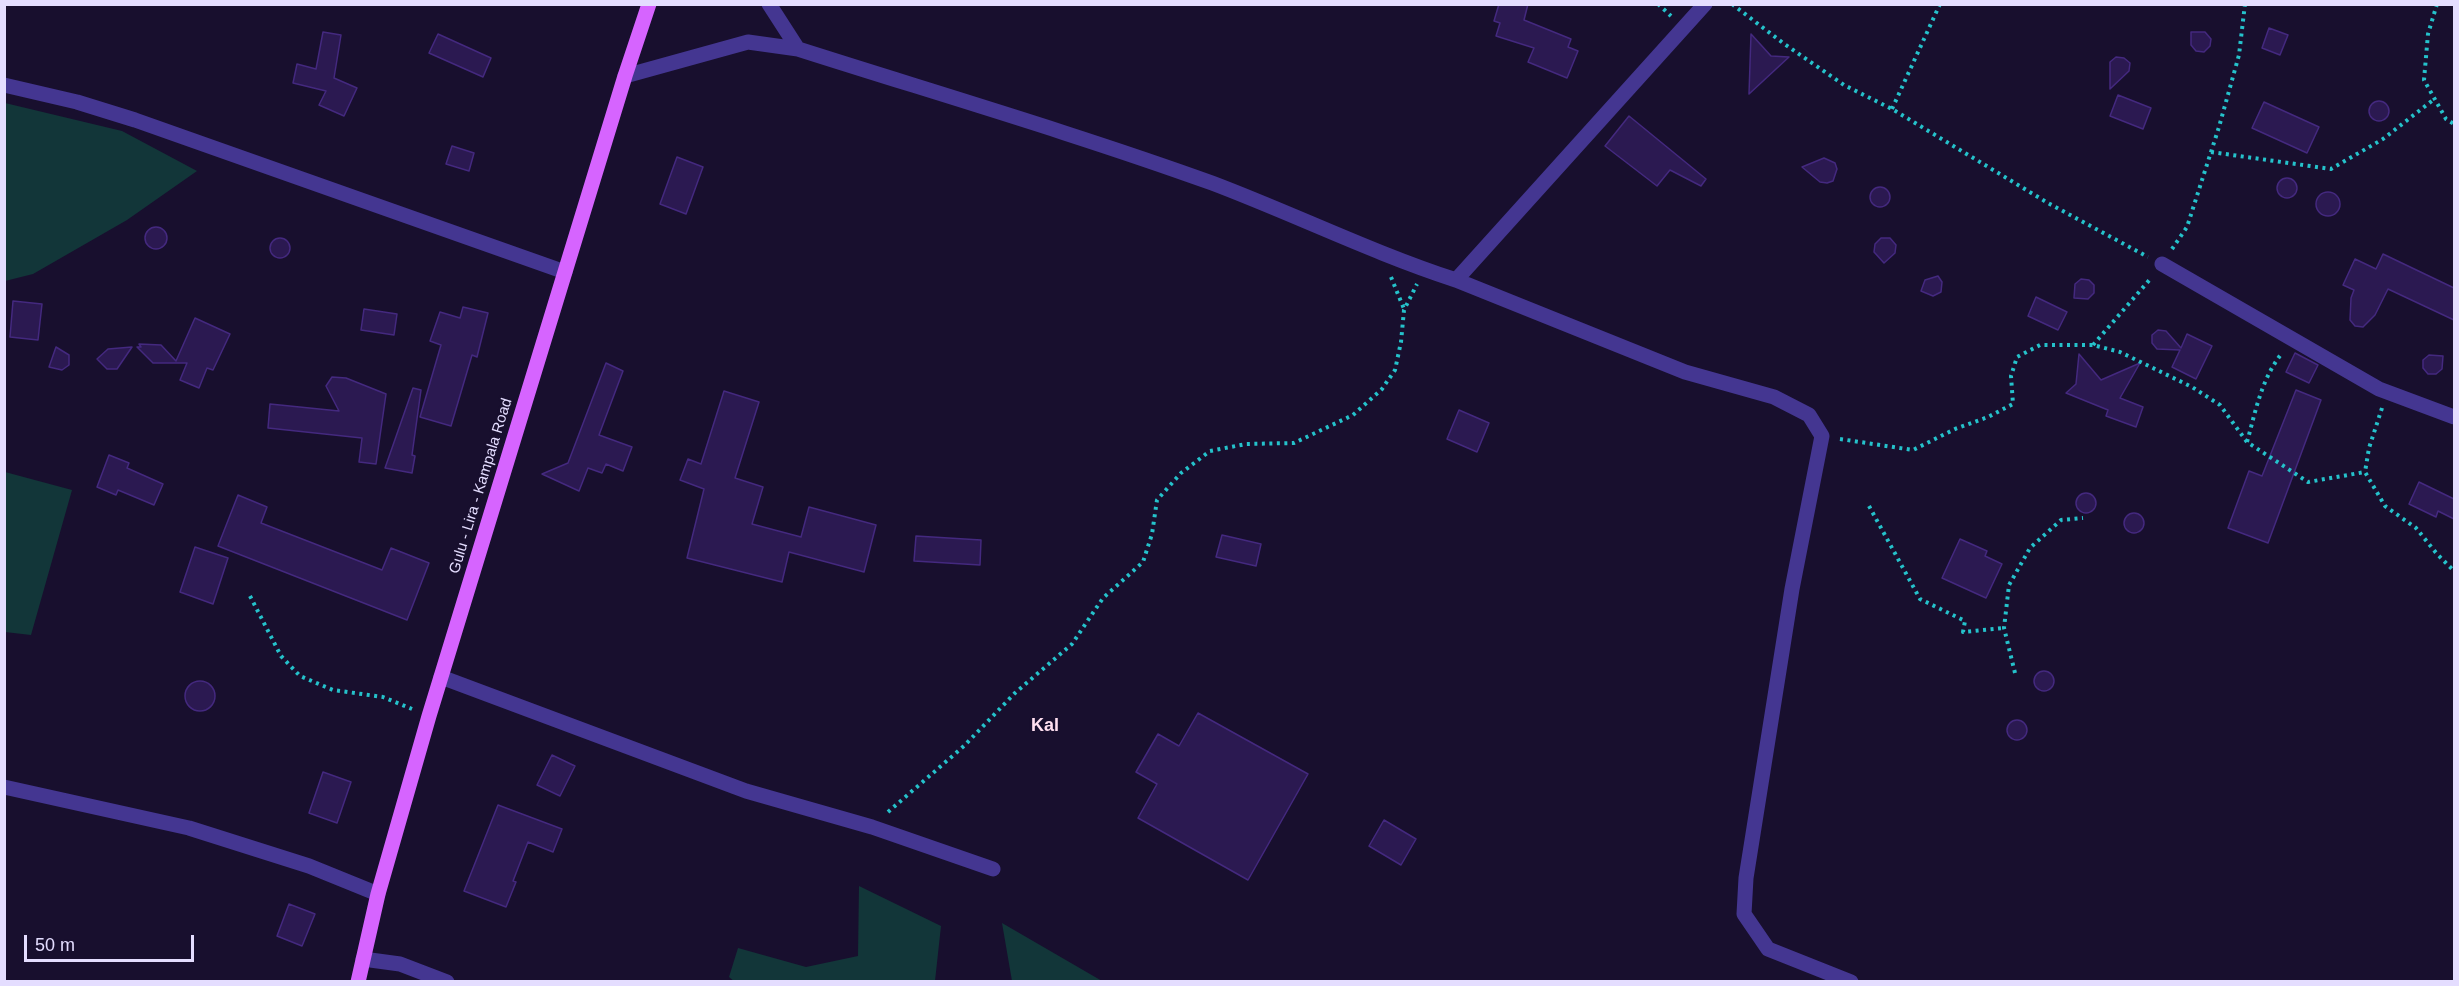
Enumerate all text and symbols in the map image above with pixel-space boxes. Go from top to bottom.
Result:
street label: Gulu - Lira - Kampala Road [446,396,516,576]
district label: Kal [1031,715,1059,737]
scale bar [27,923,196,961]
text: 50 m [35,935,75,955]

